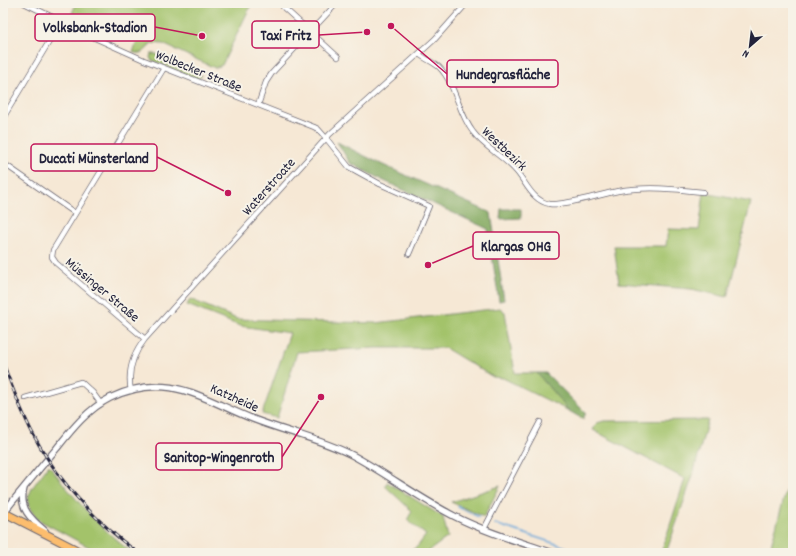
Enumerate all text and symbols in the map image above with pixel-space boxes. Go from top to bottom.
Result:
callout: Volksbank-Stadion [35,14,155,41]
text: Volksbank-Stadion [43,18,147,40]
callout: Taxi Fritz [252,21,319,48]
text: Taxi Fritz [260,26,312,48]
north arrow [730,26,770,66]
text: N [740,44,752,61]
street label: Wolbecker Straße [152,45,244,98]
callout: Hundegrasfläche [447,60,558,87]
text: Hundegrasfläche [456,65,551,87]
street label: Westbezirk [476,123,531,176]
callout: Ducati Münsterland [31,144,157,171]
text: Ducati Münsterland [39,149,149,171]
street label: Waterstroate [238,154,301,221]
callout: Klargas OHG [473,232,559,259]
text: Klargas OHG [481,237,552,259]
street label: Müssinger Straße [60,253,143,328]
street label: Katzheide [207,379,262,418]
callout: Sanitop-Wingenroth [156,443,282,470]
text: Sanitop-Wingenroth [164,448,274,470]

